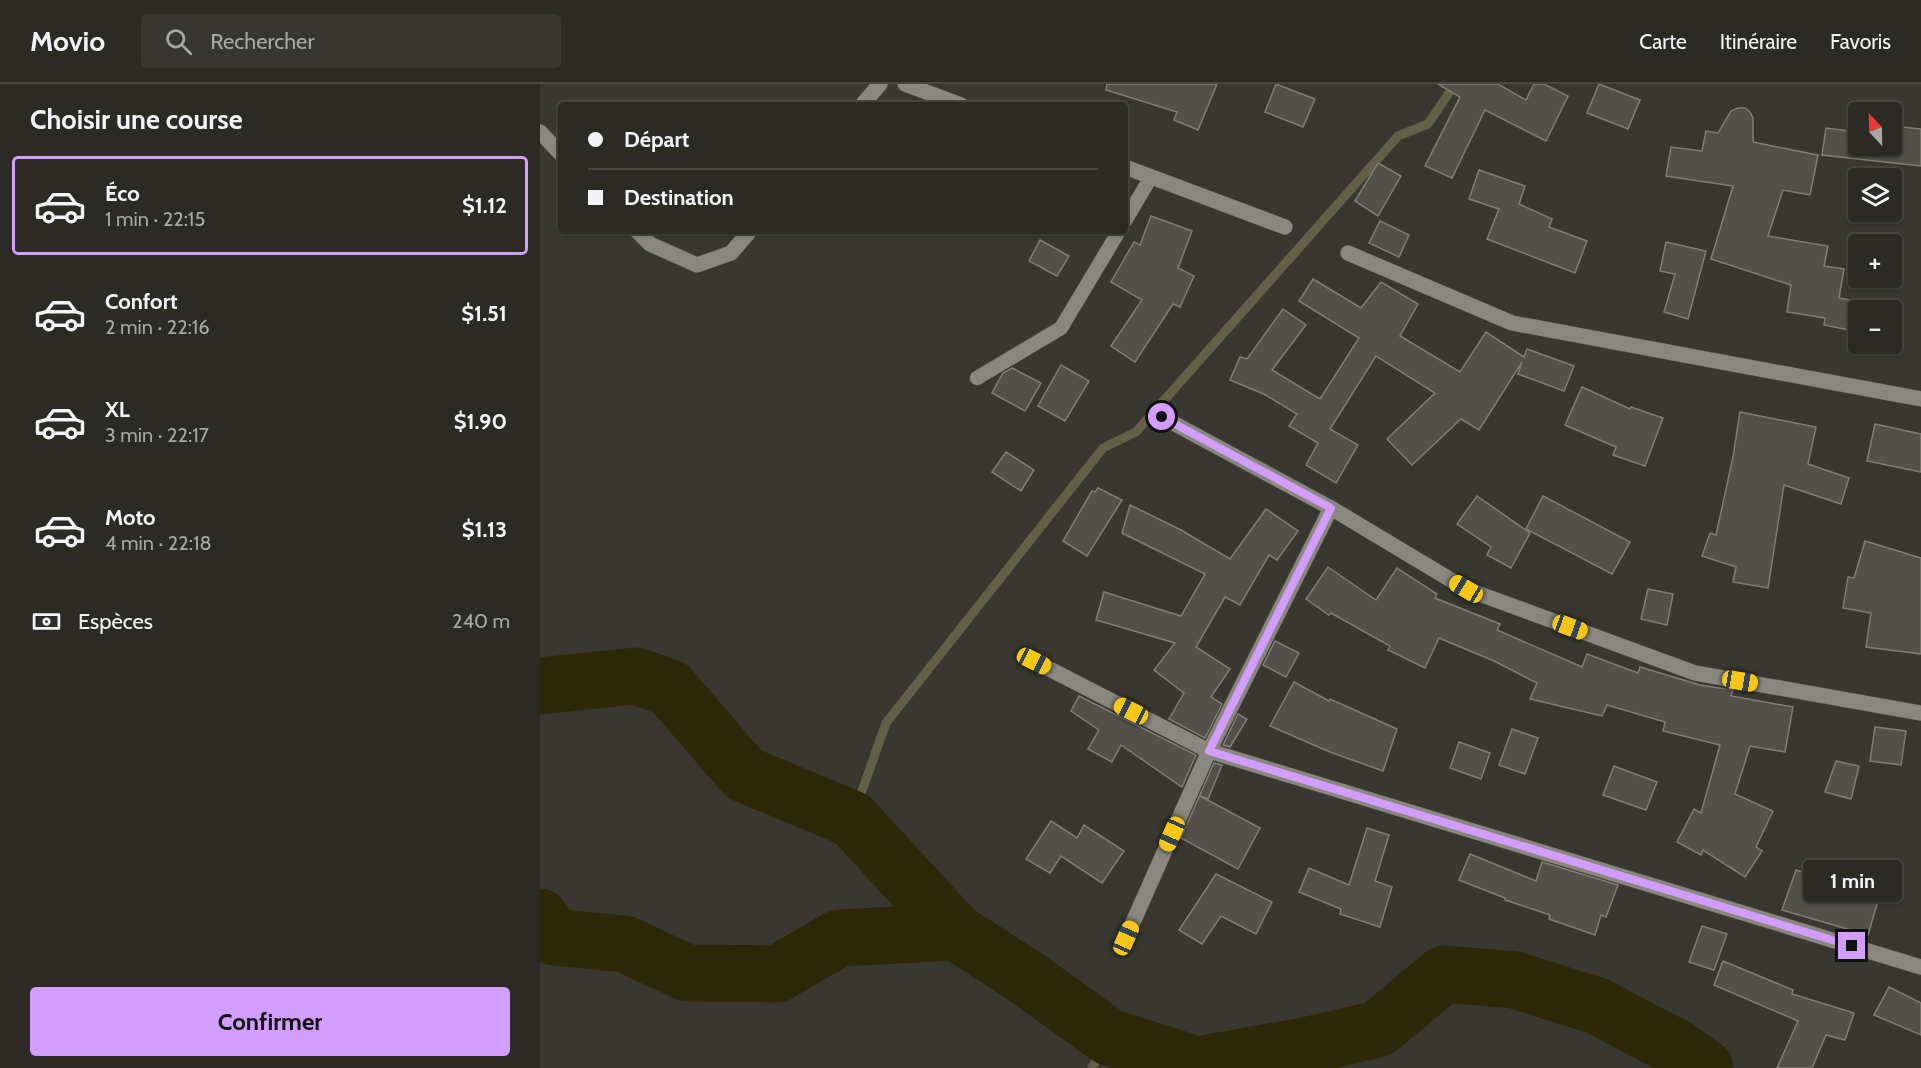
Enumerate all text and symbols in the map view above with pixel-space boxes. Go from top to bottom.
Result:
search box [141,14,561,68]
text: Movio [30,24,105,58]
icon: search [162,25,195,58]
text: Rechercher [210,28,314,55]
text: Carte [1639,29,1687,54]
text: Itinéraire [1720,29,1797,54]
text: Favoris [1830,29,1891,54]
north arrow [1848,102,1902,156]
map controls [1848,102,1902,354]
text: Choisir une course [30,103,243,136]
text: Départ [624,126,689,153]
button: layers [1848,168,1902,222]
icon: car [33,179,87,233]
text: Éco [105,180,140,207]
text: Destination [624,184,734,211]
text: $1.12 [462,192,507,219]
text: 1 min · 22:15 [105,207,205,231]
button: + [1848,234,1902,288]
icon: car [33,287,87,341]
text: Confort [105,288,178,315]
text: $1.51 [461,300,507,327]
button: − [1848,300,1902,354]
text: 2 min · 22:16 [105,315,210,339]
icon: car [33,395,87,449]
text: XL [105,396,130,423]
route start [1148,403,1175,430]
text: $1.90 [454,408,507,435]
text: 3 min · 22:17 [105,423,209,447]
icon: car [33,503,87,557]
text: Moto [105,504,156,531]
text: $1.13 [462,516,507,543]
text: 4 min · 22:18 [105,531,212,555]
car [1446,572,1486,606]
icon: cash [30,605,63,638]
text: Espèces [78,608,153,635]
text: 240 m [452,609,510,633]
car [1550,612,1590,642]
car [1014,645,1054,677]
car [1721,669,1759,693]
car [1111,695,1151,727]
car [1156,814,1188,854]
callout: 1 min [1802,859,1902,901]
text: 1 min [1830,869,1875,893]
car [1110,918,1142,958]
route end [1838,932,1865,959]
button: Confirmer [30,987,510,1056]

